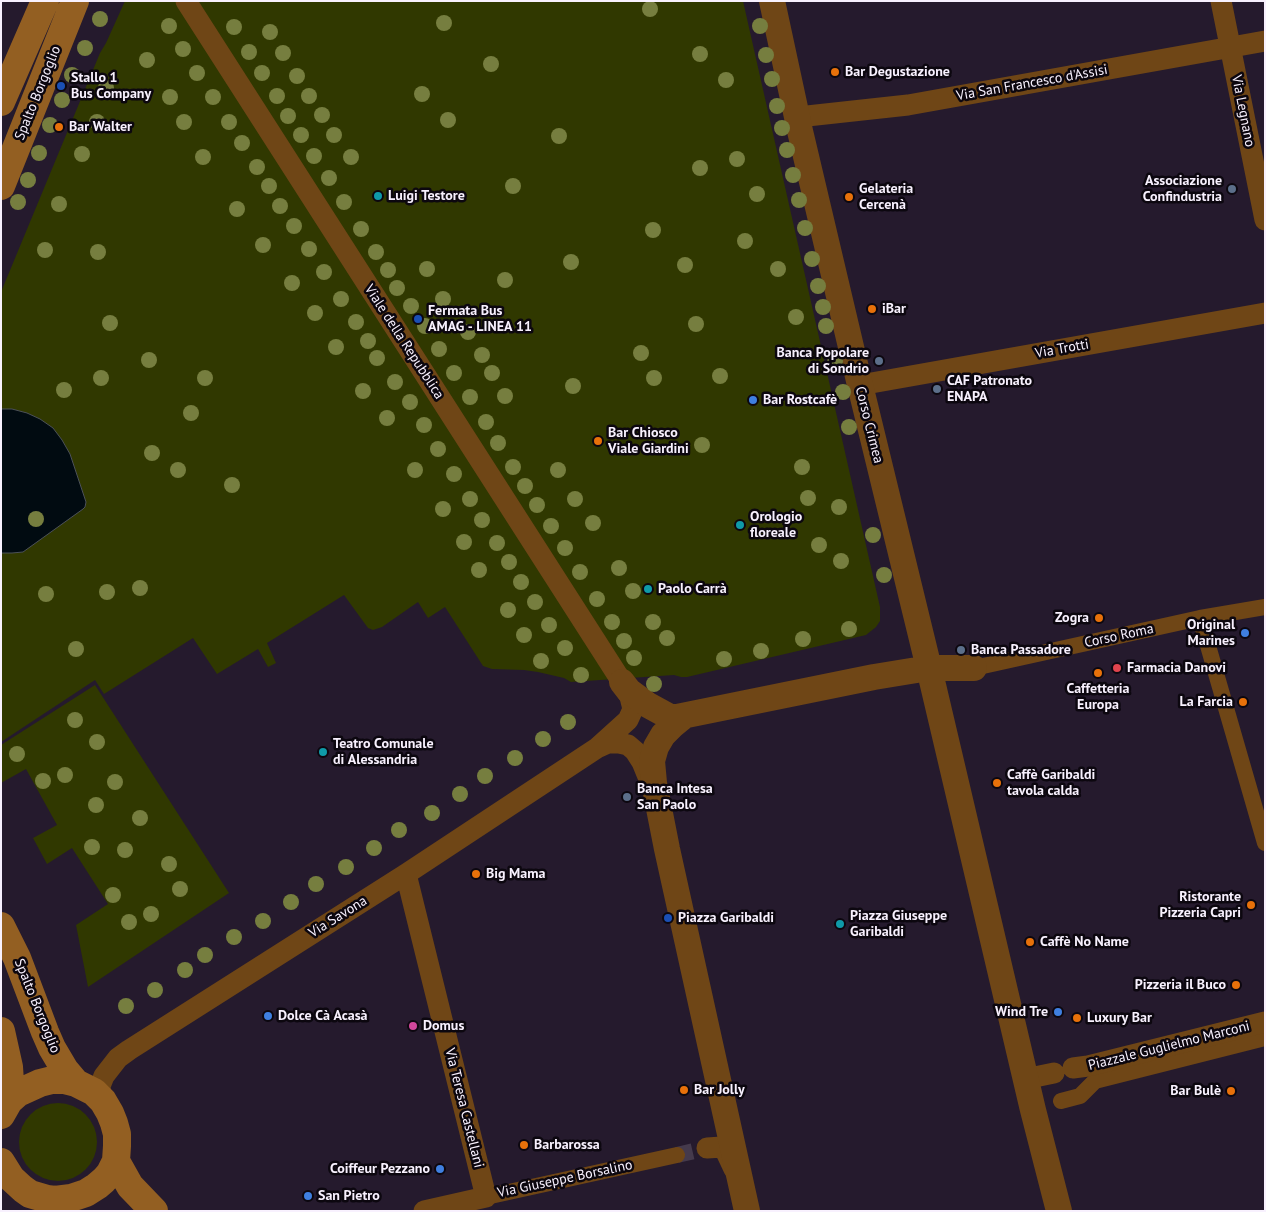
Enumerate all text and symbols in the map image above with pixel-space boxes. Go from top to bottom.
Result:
street label: Spalto Borgoglio [11,43,65,143]
street label: Via San Francesco d'Assisi [955,61,1109,105]
place label: Bar Degustazione [845,64,950,80]
marker: Bar Degustazione [829,66,841,78]
place label: Stallo 1 Bus Company [71,70,151,102]
street label: Via Legnano [1228,74,1258,148]
marker: Stallo 1 Bus Company [55,80,67,92]
place label: Bar Walter [69,119,132,135]
marker: Bar Walter [53,121,65,133]
place label: Associazione Confindustria [1143,173,1222,206]
place label: Gelateria Cercenà [859,181,913,213]
marker: Associazione Confindustria [1226,183,1238,195]
place label: Luigi Testore [388,188,465,204]
marker: Luigi Testore [372,190,384,202]
marker: Gelateria Cercenà [843,191,855,203]
street label: Viale della Repubblica [361,282,447,402]
place label: iBar [882,301,906,317]
place label: Fermata Bus AMAG - LINEA 11 [428,303,532,336]
marker: iBar [866,303,878,315]
marker: Fermata Bus AMAG - LINEA 11 [412,313,424,325]
street label: Via Trotti [1034,336,1090,362]
place label: Banca Popolare di Sondrio [776,345,869,378]
marker: Banca Popolare di Sondrio [873,355,885,367]
place label: CAF Patronato ENAPA [947,373,1032,406]
marker: CAF Patronato ENAPA [931,383,943,395]
street label: Corso Crimea [851,385,887,465]
place label: Bar Rostcafè [763,392,837,408]
marker: Bar Rostcafè [747,394,759,406]
place label: Bar Chiosco Viale Giardini [608,425,689,458]
marker: Bar Chiosco Viale Giardini [592,435,604,447]
place label: Orologio floreale [750,509,802,542]
marker: Orologio floreale [734,519,746,531]
place label: Paolo Carrà [658,581,727,597]
marker: Paolo Carrà [642,583,654,595]
place label: Zogra [1055,610,1089,626]
marker: Zogra [1093,612,1105,624]
place label: Original Marines [1187,617,1235,650]
street label: Corso Roma [1083,620,1155,652]
marker: Original Marines [1239,627,1251,639]
place label: Banca Passadore [971,642,1071,658]
marker: Banca Passadore [955,644,967,656]
place label: Farmacia Danovi [1127,660,1226,676]
marker: Farmacia Danovi [1111,662,1123,674]
marker: Caffetteria Europa [1092,667,1104,679]
place label: Caffetteria Europa [1067,681,1129,714]
place label: La Farcia [1180,694,1233,710]
marker: La Farcia [1237,696,1249,708]
place label: Teatro Comunale di Alessandria [333,736,434,769]
marker: Teatro Comunale di Alessandria [317,746,329,758]
place label: Caffè Garibaldi tavola calda [1007,767,1095,800]
marker: Caffè Garibaldi tavola calda [991,777,1003,789]
place label: Banca Intesa San Paolo [637,781,713,814]
marker: Banca Intesa San Paolo [621,791,633,803]
place label: Big Mama [486,866,545,882]
marker: Big Mama [470,868,482,880]
place label: Ristorante Pizzeria Capri [1159,889,1241,922]
street label: Via Savona [306,893,370,941]
marker: Ristorante Pizzeria Capri [1245,899,1257,911]
place label: Piazza Giuseppe Garibaldi [850,908,947,940]
place label: Piazza Garibaldi [678,910,774,926]
marker: Piazza Garibaldi [662,912,674,924]
marker: Piazza Giuseppe Garibaldi [834,918,846,930]
place label: Caffè No Name [1040,934,1129,950]
marker: Caffè No Name [1024,936,1036,948]
street label: Spalto Borgoglio [10,956,64,1056]
place label: Pizzeria il Buco [1135,977,1226,993]
marker: Pizzeria il Buco [1230,979,1242,991]
place label: Wind Tre [995,1004,1048,1020]
marker: Wind Tre [1052,1006,1064,1018]
place label: Dolce Cà Acasà [278,1008,368,1024]
marker: Dolce Cà Acasà [262,1010,274,1022]
place label: Luxury Bar [1087,1010,1152,1026]
marker: Luxury Bar [1071,1012,1083,1024]
place label: Domus [423,1018,464,1034]
street label: Piazzale Guglielmo Marconi [1086,1018,1252,1074]
marker: Domus [407,1020,419,1032]
street label: Via Teresa Castellani [441,1046,487,1170]
place label: Bar Jolly [694,1082,745,1098]
place label: Bar Bulè [1170,1083,1221,1099]
marker: Bar Jolly [678,1084,690,1096]
marker: Bar Bulè [1225,1085,1237,1097]
place label: Barbarossa [534,1137,600,1153]
marker: Barbarossa [518,1139,530,1151]
street label: Via Giuseppe Borsalino [496,1156,634,1202]
place label: Coiffeur Pezzano [330,1161,430,1177]
marker: Coiffeur Pezzano [434,1163,446,1175]
place label: San Pietro [318,1188,380,1204]
marker: San Pietro [302,1190,314,1202]

